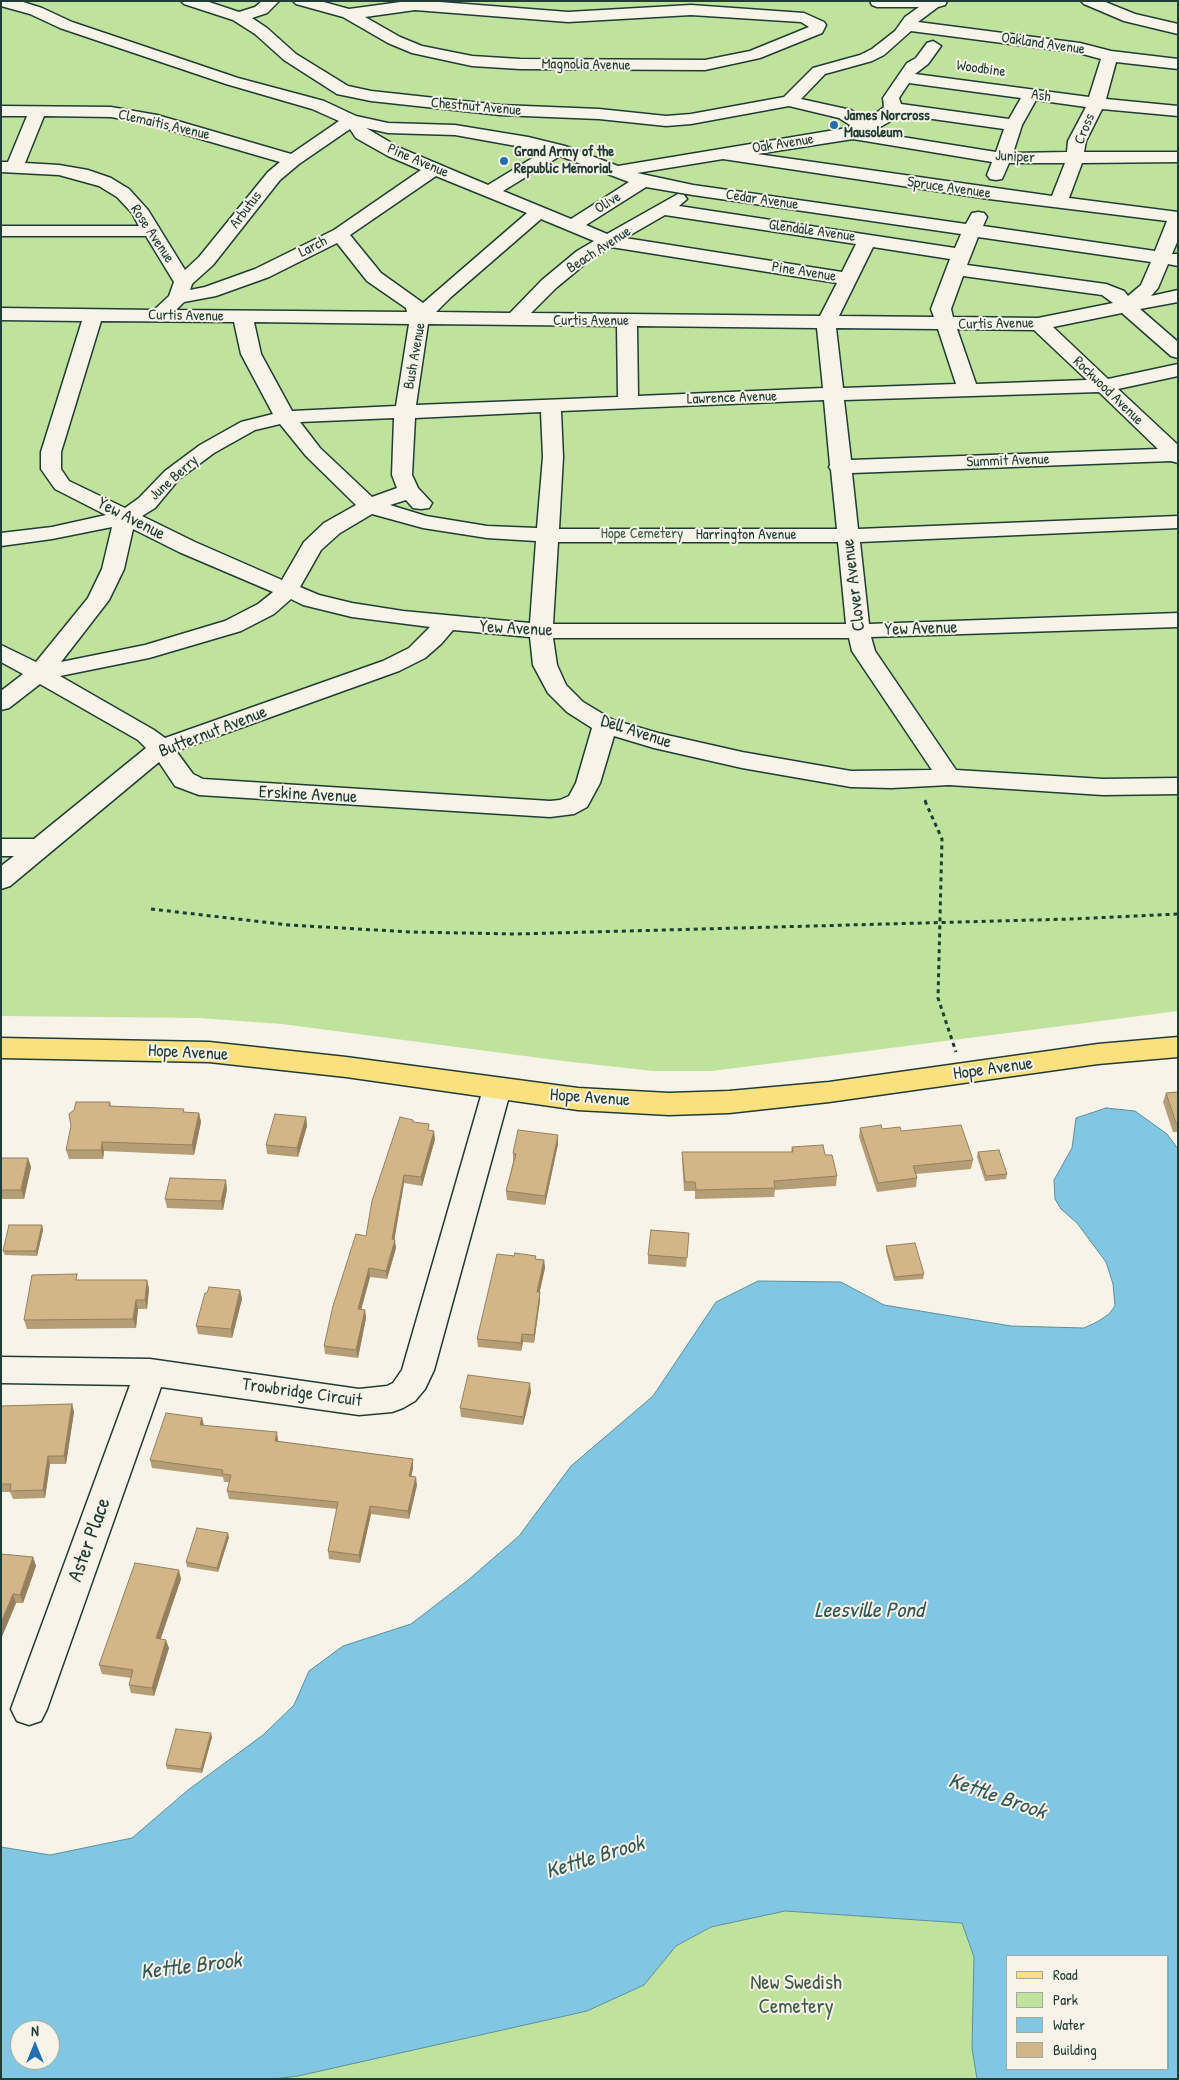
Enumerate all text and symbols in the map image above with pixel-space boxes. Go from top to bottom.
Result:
street label: Oakland Avenue [1000,29,1086,59]
street label: Magnolia Avenue [541,55,631,75]
street label: Woodbine [955,57,1007,81]
street label: Ash [1030,86,1052,106]
street label: Chestnut Avenue [430,94,522,120]
street label: Clemaitis Avenue [116,106,212,144]
place label: James Norcross Mausoleum [844,107,930,142]
street label: Cross [1071,111,1099,147]
marker: James Norcross Mausoleum [828,119,840,131]
street label: Oak Avenue [751,130,815,158]
street label: Pine Avenue [385,140,451,182]
place label: Grand Army of the Republic Memorial [514,143,614,178]
street label: Juniper [995,147,1035,167]
marker: Grand Army of the Republic Memorial [498,155,510,167]
street label: Spruce Avenuee [906,173,992,203]
street label: Cedar Avenue [725,186,799,214]
street label: Arbutus [226,188,266,232]
street label: Olive [592,188,624,218]
street label: Rose Avenue [126,202,178,266]
street label: Glendale Avenue [768,216,856,246]
street label: Beach Avenue [563,223,635,277]
street label: Larch [296,232,330,262]
street label: Pine Avenue [771,258,837,286]
street label: Curtis Avenue [148,306,224,326]
street label: Curtis Avenue [553,312,629,330]
street label: Curtis Avenue [958,314,1034,334]
street label: Bush Avenue [400,321,430,391]
street label: Rockwood Avenue [1069,353,1147,429]
street label: Lawrence Avenue [687,387,777,409]
street label: June Berry [146,451,202,505]
street label: Summit Avenue [966,451,1050,471]
street label: Yew Avenue [93,493,169,545]
park label: Hope Cemetery [601,525,683,543]
street label: Harrington Avenue [696,526,796,544]
street label: Clover Avenue [838,538,870,632]
street label: Yew Avenue [479,616,553,642]
street label: Yew Avenue [884,617,958,641]
street label: Butternut Avenue [156,701,270,763]
street label: Dell Avenue [598,710,674,754]
street label: Erskine Avenue [258,782,358,808]
street label: Hope Avenue [147,1040,229,1066]
street label: Hope Avenue [952,1053,1034,1085]
street label: Hope Avenue [549,1084,631,1112]
street label: Trowbridge Circuit [241,1374,363,1412]
street label: Aster Place [63,1495,117,1585]
water label: Leesville Pond [814,1598,924,1624]
water label: Kettle Brook [945,1768,1049,1826]
water label: Kettle Brook [543,1831,647,1885]
water label: Kettle Brook [139,1948,243,1986]
legend [1006,1955,1169,2070]
text: Road [1053,1964,1078,1985]
park label: New Swedish Cemetery [750,1970,842,2020]
text: Park [1053,1989,1078,2010]
text: Water [1053,2014,1085,2035]
north arrow [10,2020,60,2070]
text: N [31,2021,39,2040]
text: Building [1053,2039,1097,2060]

